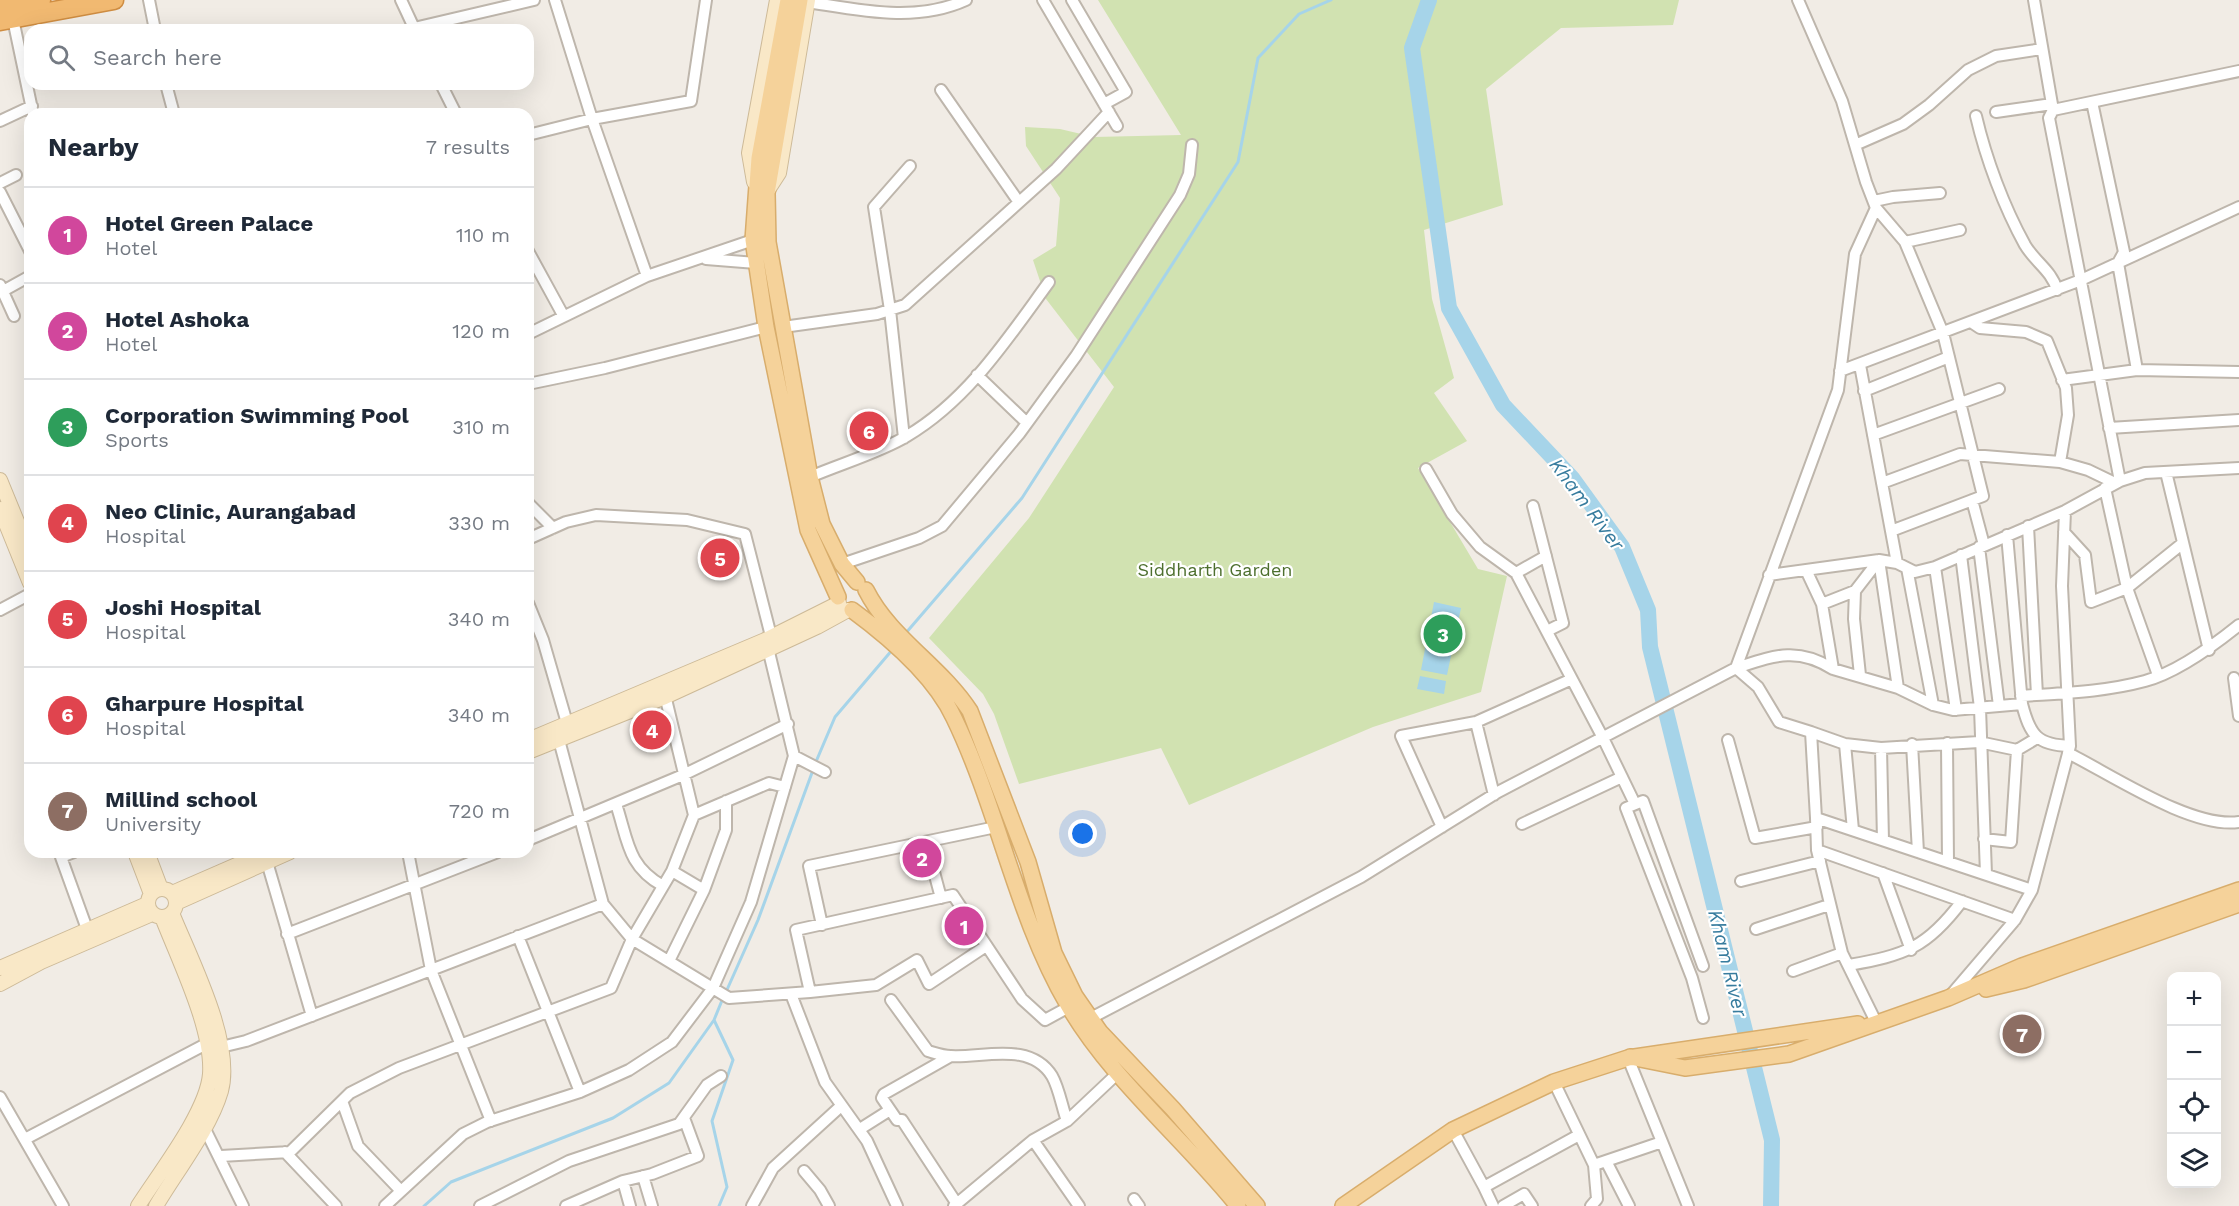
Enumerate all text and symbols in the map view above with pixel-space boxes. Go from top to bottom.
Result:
search box [24,24,534,90]
icon: search [45,41,78,74]
text: Search here [93,45,222,70]
text: Nearby [48,132,139,162]
text: 7 results [426,135,510,159]
text: Hotel Green Palace [105,211,313,236]
text: 1 [63,223,72,247]
text: 110 m [456,223,510,247]
text: Hotel [105,236,157,260]
text: Hotel Ashoka [105,307,249,332]
text: 2 [62,319,73,343]
text: 120 m [452,319,510,343]
text: Hotel [105,332,157,356]
text: Corporation Swimming Pool [105,403,409,428]
pin: 6 [850,408,888,454]
text: 3 [62,415,73,439]
text: 310 m [452,415,510,439]
text: Sports [105,428,169,452]
water label: Kham River [1544,453,1630,556]
text: Neo Clinic, Aurangabad [105,499,356,524]
text: 4 [61,511,74,535]
text: 330 m [448,511,510,535]
text: Hospital [105,524,186,548]
pin: 5 [700,536,740,580]
park label: Siddharth Garden [1138,559,1292,580]
text: Joshi Hospital [105,595,261,620]
text: 5 [62,607,73,631]
text: 340 m [448,607,510,631]
pin: 3 [1424,612,1462,656]
text: Hospital [105,620,186,644]
text: Gharpure Hospital [105,691,304,716]
text: 6 [61,703,74,727]
text: 340 m [448,703,510,727]
pin: 4 [632,708,672,752]
text: Hospital [105,716,186,740]
text: Millind school [105,787,257,812]
text: 7 [61,799,74,823]
text: 720 m [449,799,510,823]
text: University [105,812,201,836]
your location [1068,819,1097,848]
pin: 2 [902,836,942,880]
pin: 1 [944,904,984,948]
water label: Kham River [1703,907,1753,1020]
map controls [2167,972,2221,1188]
button: + [2167,972,2221,1026]
pin: 7 [2002,1012,2042,1056]
button: − [2167,1026,2221,1080]
button: locate [2167,1080,2221,1134]
button: layers [2167,1134,2221,1188]

